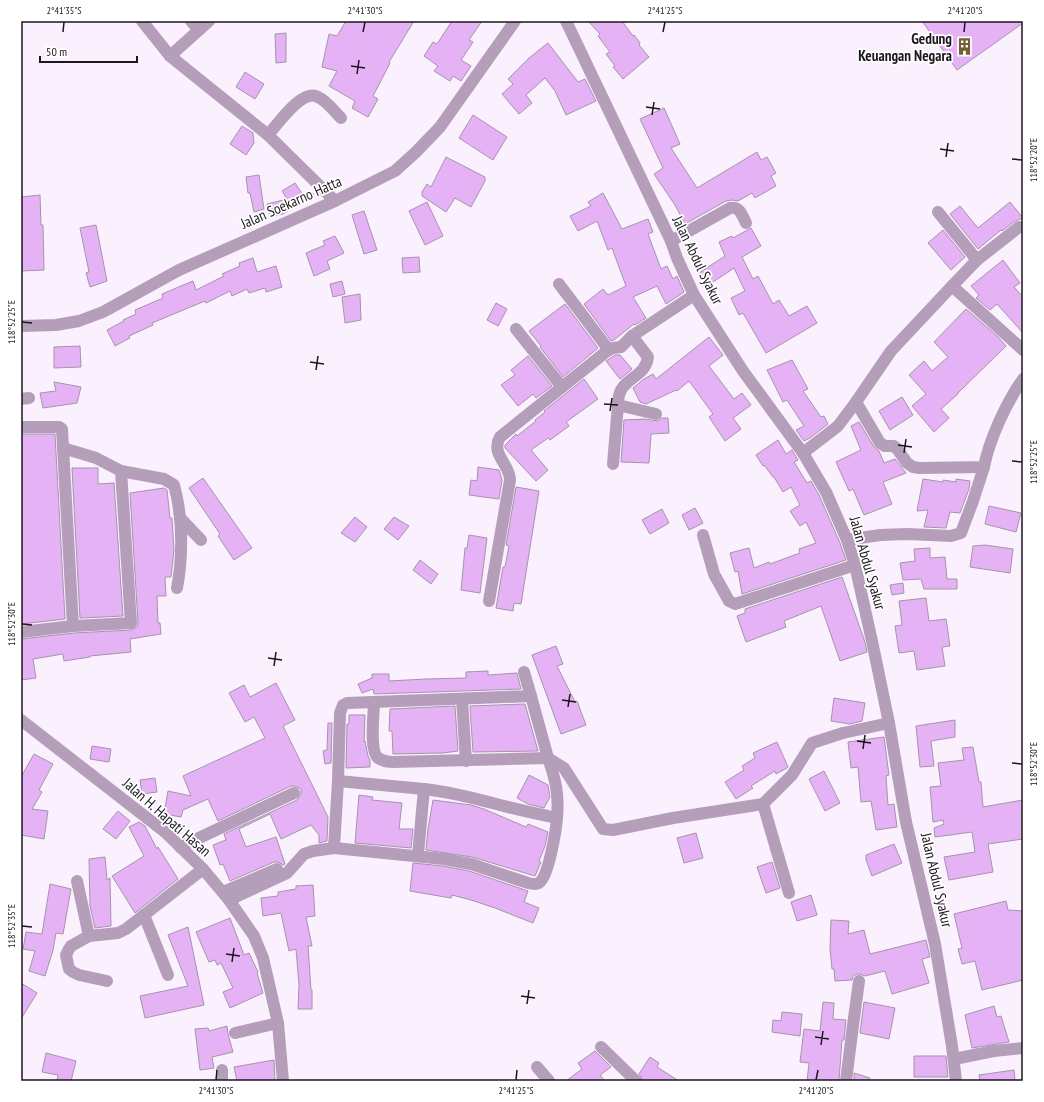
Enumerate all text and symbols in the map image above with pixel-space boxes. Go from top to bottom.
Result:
text: 2°41'35"S [47,4,81,17]
text: 2°41'30"S [348,4,382,17]
text: 2°41'25"S [648,4,682,17]
text: 2°41'20"S [948,4,982,17]
place label: Gedung Keuangan Negara [858,29,952,65]
building icon: Gedung Keuangan Negara [955,37,975,57]
scale bar [40,38,137,64]
text: 50 m [46,44,67,59]
text: 118°52'20"E [1027,138,1040,182]
street label: Jalan Soekarno Hatta [237,171,344,233]
street label: Jalan Abdul Syakur [668,212,728,308]
text: 118°52'25"E [5,300,18,344]
text: 118°52'25"E [1027,440,1040,484]
street label: Jalan Abdul Syakur [845,513,891,613]
text: 118°52'30"E [5,602,18,646]
text: 118°52'30"E [1027,742,1040,786]
street label: Jalan H. Hapati Hasan [118,773,215,860]
street label: Jalan Abdul Syakur [917,830,957,930]
text: 118°52'35"E [5,904,18,948]
text: 2°41'30"S [199,1084,233,1097]
text: 2°41'25"S [499,1084,533,1097]
text: 2°41'20"S [799,1084,833,1097]

